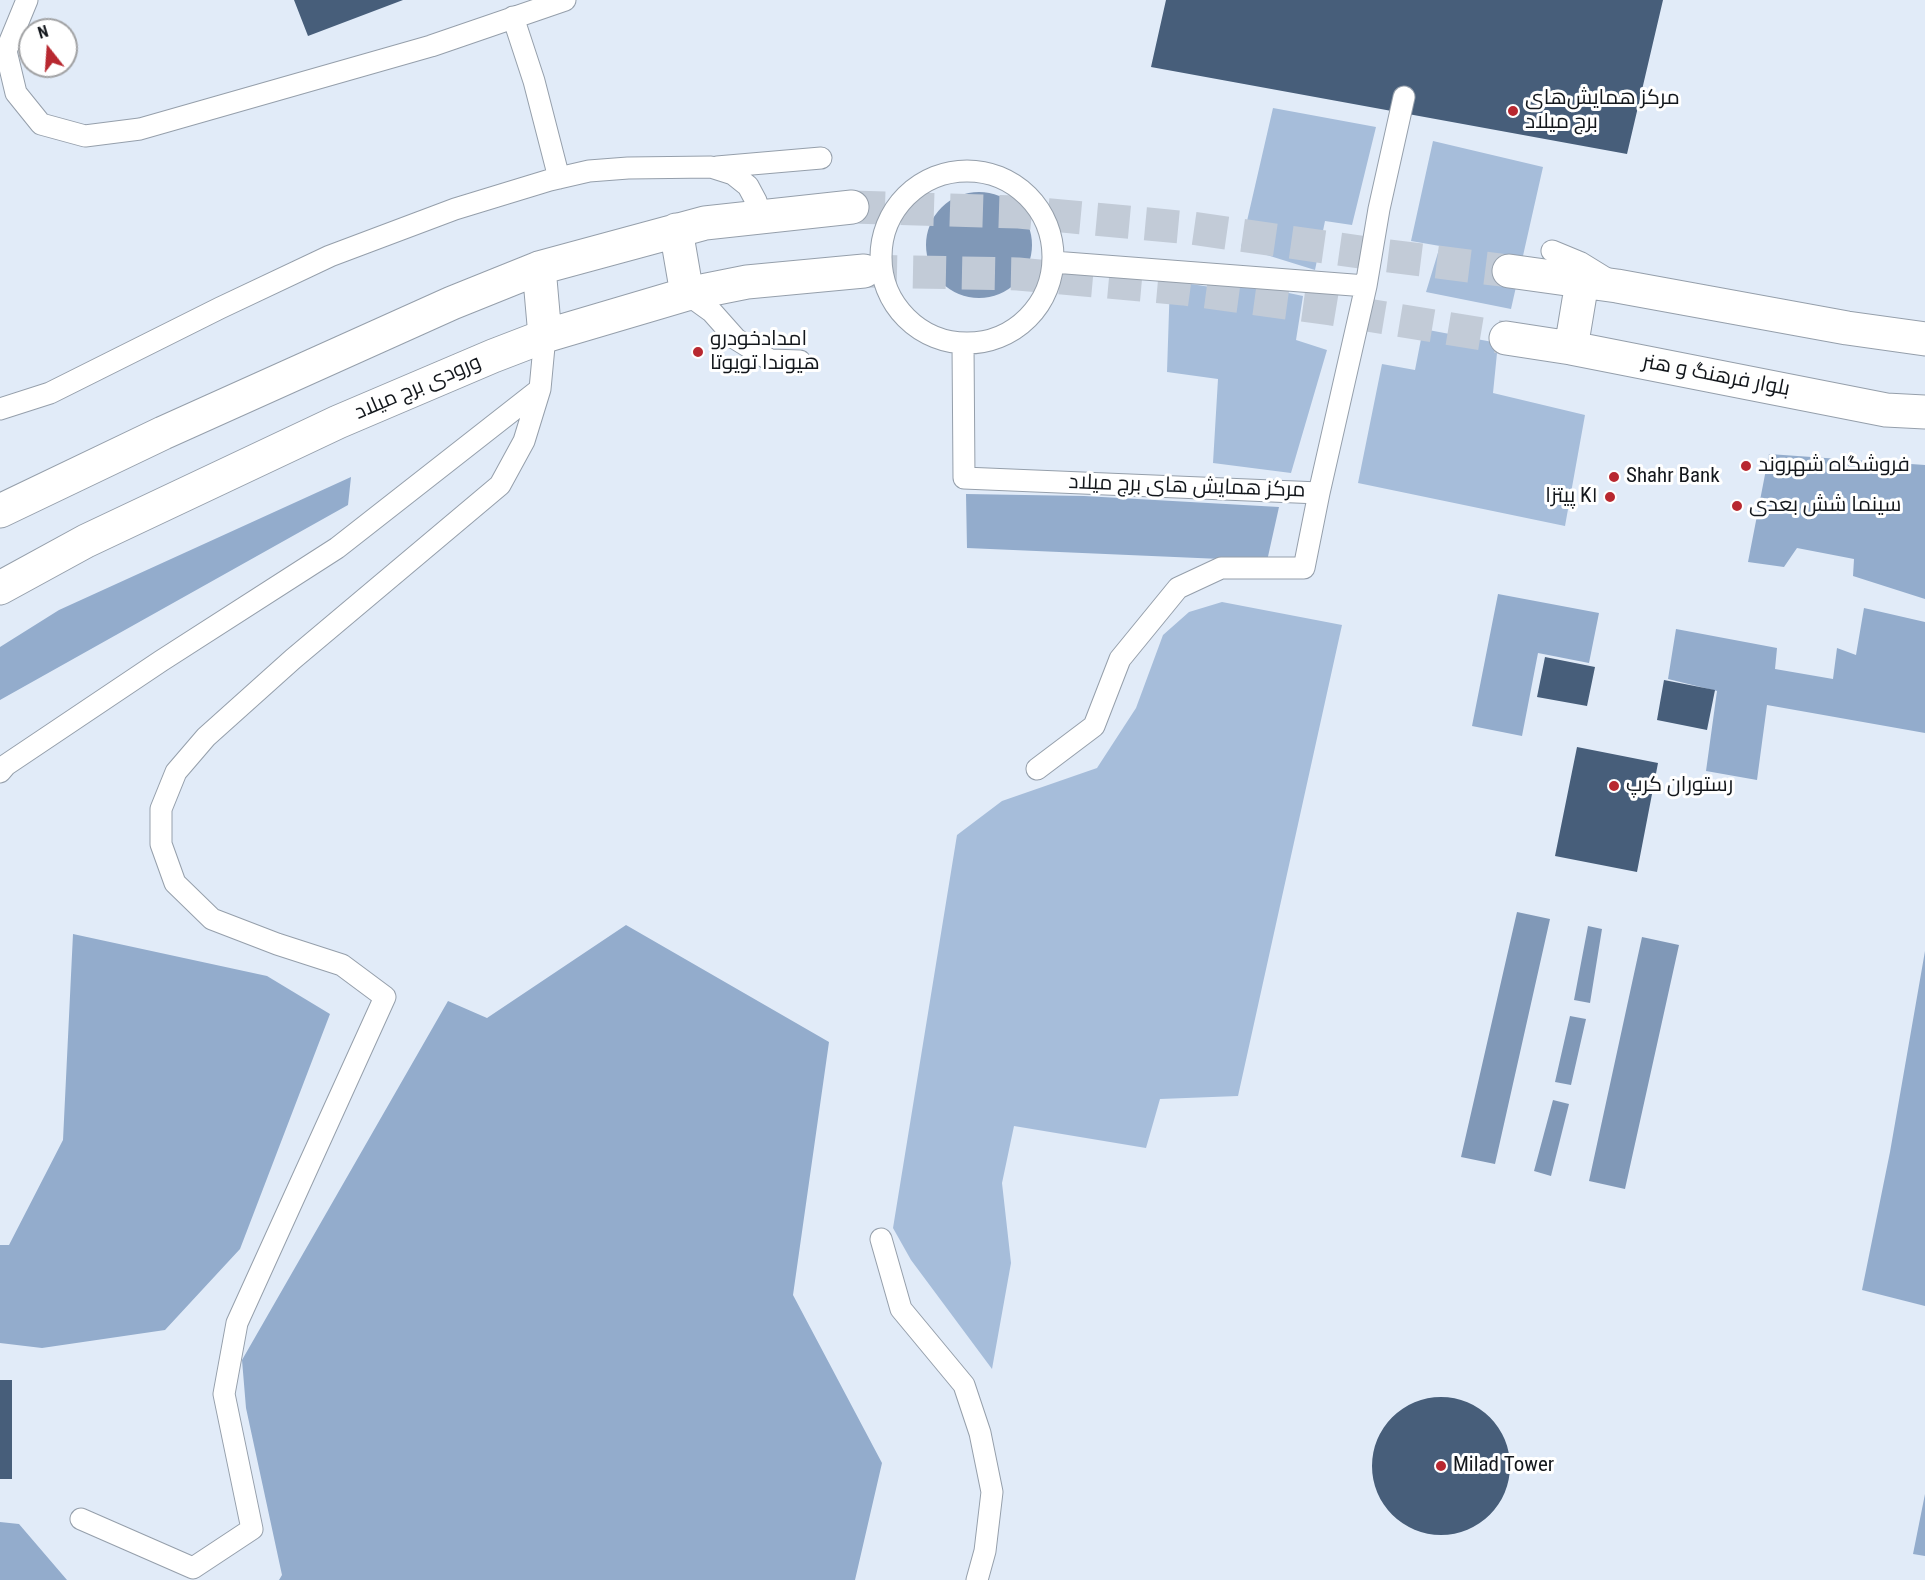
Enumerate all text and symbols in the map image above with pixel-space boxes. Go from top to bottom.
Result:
north arrow [18,18,78,78]
text: N [36,22,51,43]
place label: مرکز همایش‌های برج میلاد [1525,86,1680,136]
marker: مرکز همایش‌های برج میلاد [1506,104,1520,118]
place label: امدادخودرو هیوندا تویوتا [710,327,820,377]
marker: امدادخودرو هیوندا تویوتا [691,345,705,359]
street label: بلوار فرهنگ و هنر [1640,349,1792,403]
street label: ورودی برج میلاد [351,350,485,426]
place label: فروشگاه شهروند [1758,453,1910,479]
marker: فروشگاه شهروند [1739,459,1753,473]
place label: Shahr Bank [1626,464,1720,490]
street label: مرکز همایش های برج میلاد [1068,470,1306,504]
marker: Shahr Bank [1607,470,1621,484]
place label: پیتزا K۱ [1545,484,1598,510]
marker: پیتزا K۱ [1603,490,1617,504]
place label: سینما شش بعدی [1749,493,1901,519]
marker: سینما شش بعدی [1730,499,1744,513]
place label: رستوران کرپ [1626,773,1733,799]
marker: رستوران کرپ [1607,779,1621,793]
place label: Milad Tower [1453,1453,1554,1479]
marker: Milad Tower [1434,1459,1448,1473]

